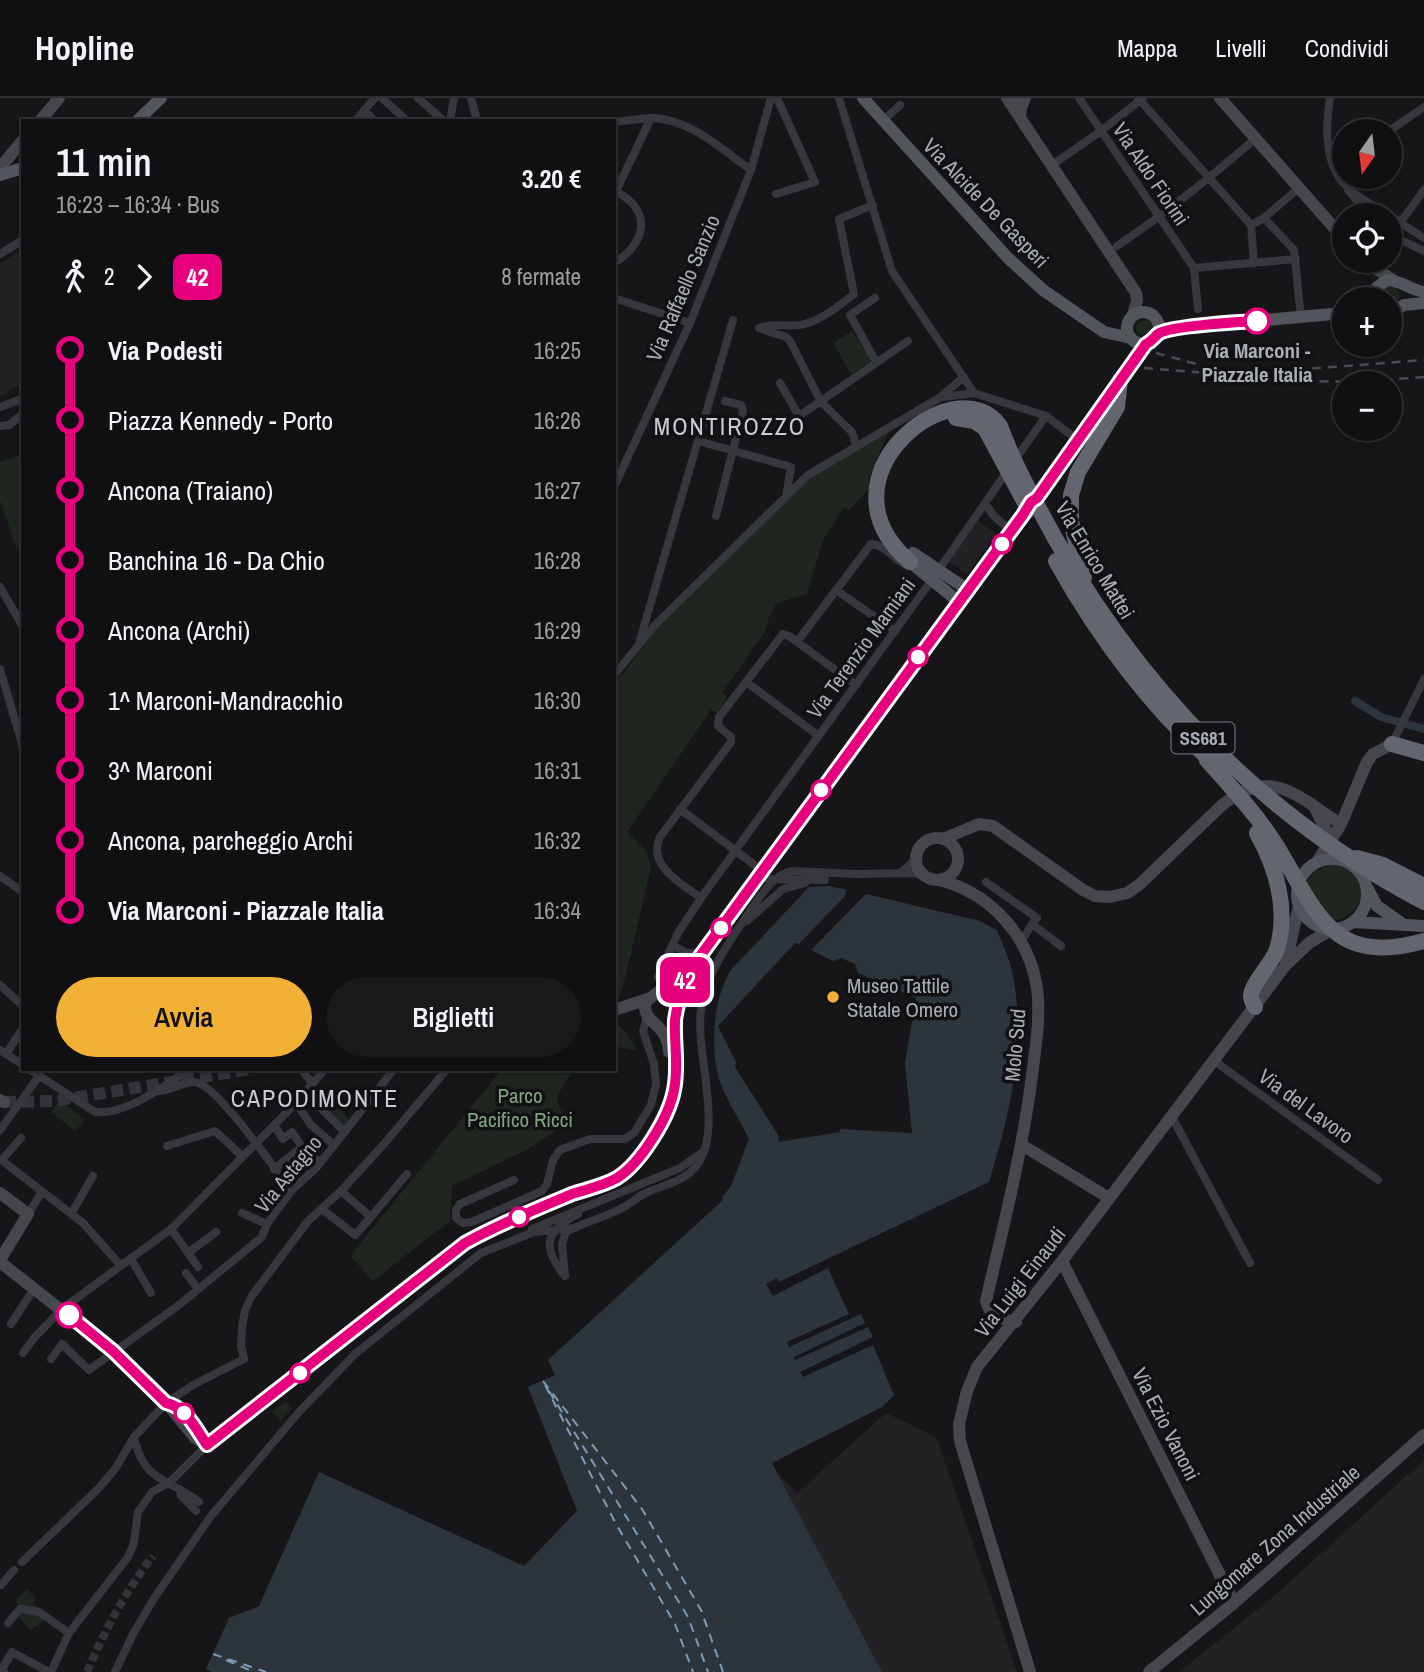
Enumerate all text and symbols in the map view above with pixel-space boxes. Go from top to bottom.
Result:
text: Hopline [35,26,134,70]
text: Mappa [1117,32,1177,64]
text: Livelli [1215,32,1267,64]
text: Condividi [1305,32,1389,64]
street label: Via Aldo Fiorini [1106,117,1196,231]
north arrow [1332,119,1402,189]
map controls [1332,119,1402,441]
street label: Via Alcide De Gasperi [916,132,1056,274]
text: 11 min [56,137,152,188]
text: 3.20 € [522,161,581,196]
text: 16:23 – 16:34 · Bus [56,189,220,220]
button: locate [1332,203,1402,273]
street label: Via Raffaello Sanzio [639,210,727,366]
icon: walk [56,258,94,296]
icon: forward [125,258,163,296]
text: 2 [104,261,115,292]
text: 42 [187,261,208,293]
text: 8 fermate [501,261,581,292]
button: + [1332,287,1402,357]
marker: Via Marconi - Piazzale Italia [1244,308,1270,334]
text: Via Podesti [108,333,223,368]
text: 16:25 [534,335,581,366]
place label: Via Marconi - Piazzale Italia [1201,336,1313,389]
button: − [1332,371,1402,441]
text: Piazza Kennedy - Porto [108,403,333,438]
text: 16:26 [534,405,581,436]
district label: MONTIROZZO [654,410,806,442]
text: Ancona (Traiano) [108,473,273,508]
text: 16:27 [534,475,581,506]
street label: Via Enrico Mattei [1048,496,1142,624]
unlabelled marker [992,534,1012,554]
text: Banchina 16 - Da Chio [108,543,325,578]
text: 16:28 [534,545,581,576]
street label: Via Terenzio Mamiani [800,572,922,724]
text: Ancona (Archi) [108,613,250,648]
text: 16:29 [534,615,581,646]
unlabelled marker [908,647,928,667]
text: 1^ Marconi-Mandracchio [108,683,343,718]
text: 16:30 [534,685,581,716]
road number: SS681 [1172,722,1234,754]
text: 3^ Marconi [108,753,213,788]
text: 16:31 [534,755,581,786]
unlabelled marker [811,780,831,800]
text: Ancona, parcheggio Archi [108,823,353,858]
text: 16:32 [534,825,581,856]
text: Via Marconi - Piazzale Italia [108,893,384,928]
text: 16:34 [534,895,581,926]
unlabelled marker [711,918,731,938]
line badge: 42 [654,957,716,1003]
text: 42 [674,964,696,996]
place label: Museo Tattile Statale Omero [847,971,958,1024]
button: Avvia [56,977,312,1057]
button: Biglietti [326,977,581,1057]
marker: Museo Tattile Statale Omero [825,989,841,1005]
street label: Molo Sud [997,1007,1033,1083]
street label: Via del Lavoro [1253,1062,1359,1150]
park label: Parco Pacifico Ricci [467,1081,573,1134]
district label: CAPODIMONTE [231,1082,399,1114]
street label: Via Astagno [248,1129,328,1219]
unlabelled marker [509,1207,529,1227]
street label: Via Luigi Einaudi [968,1221,1072,1343]
unlabelled marker [56,1302,82,1328]
unlabelled marker [290,1363,310,1383]
street label: Via Ezio Vanoni [1125,1363,1207,1485]
unlabelled marker [174,1403,194,1423]
street label: Lungomare Zona Industriale [1184,1458,1366,1622]

